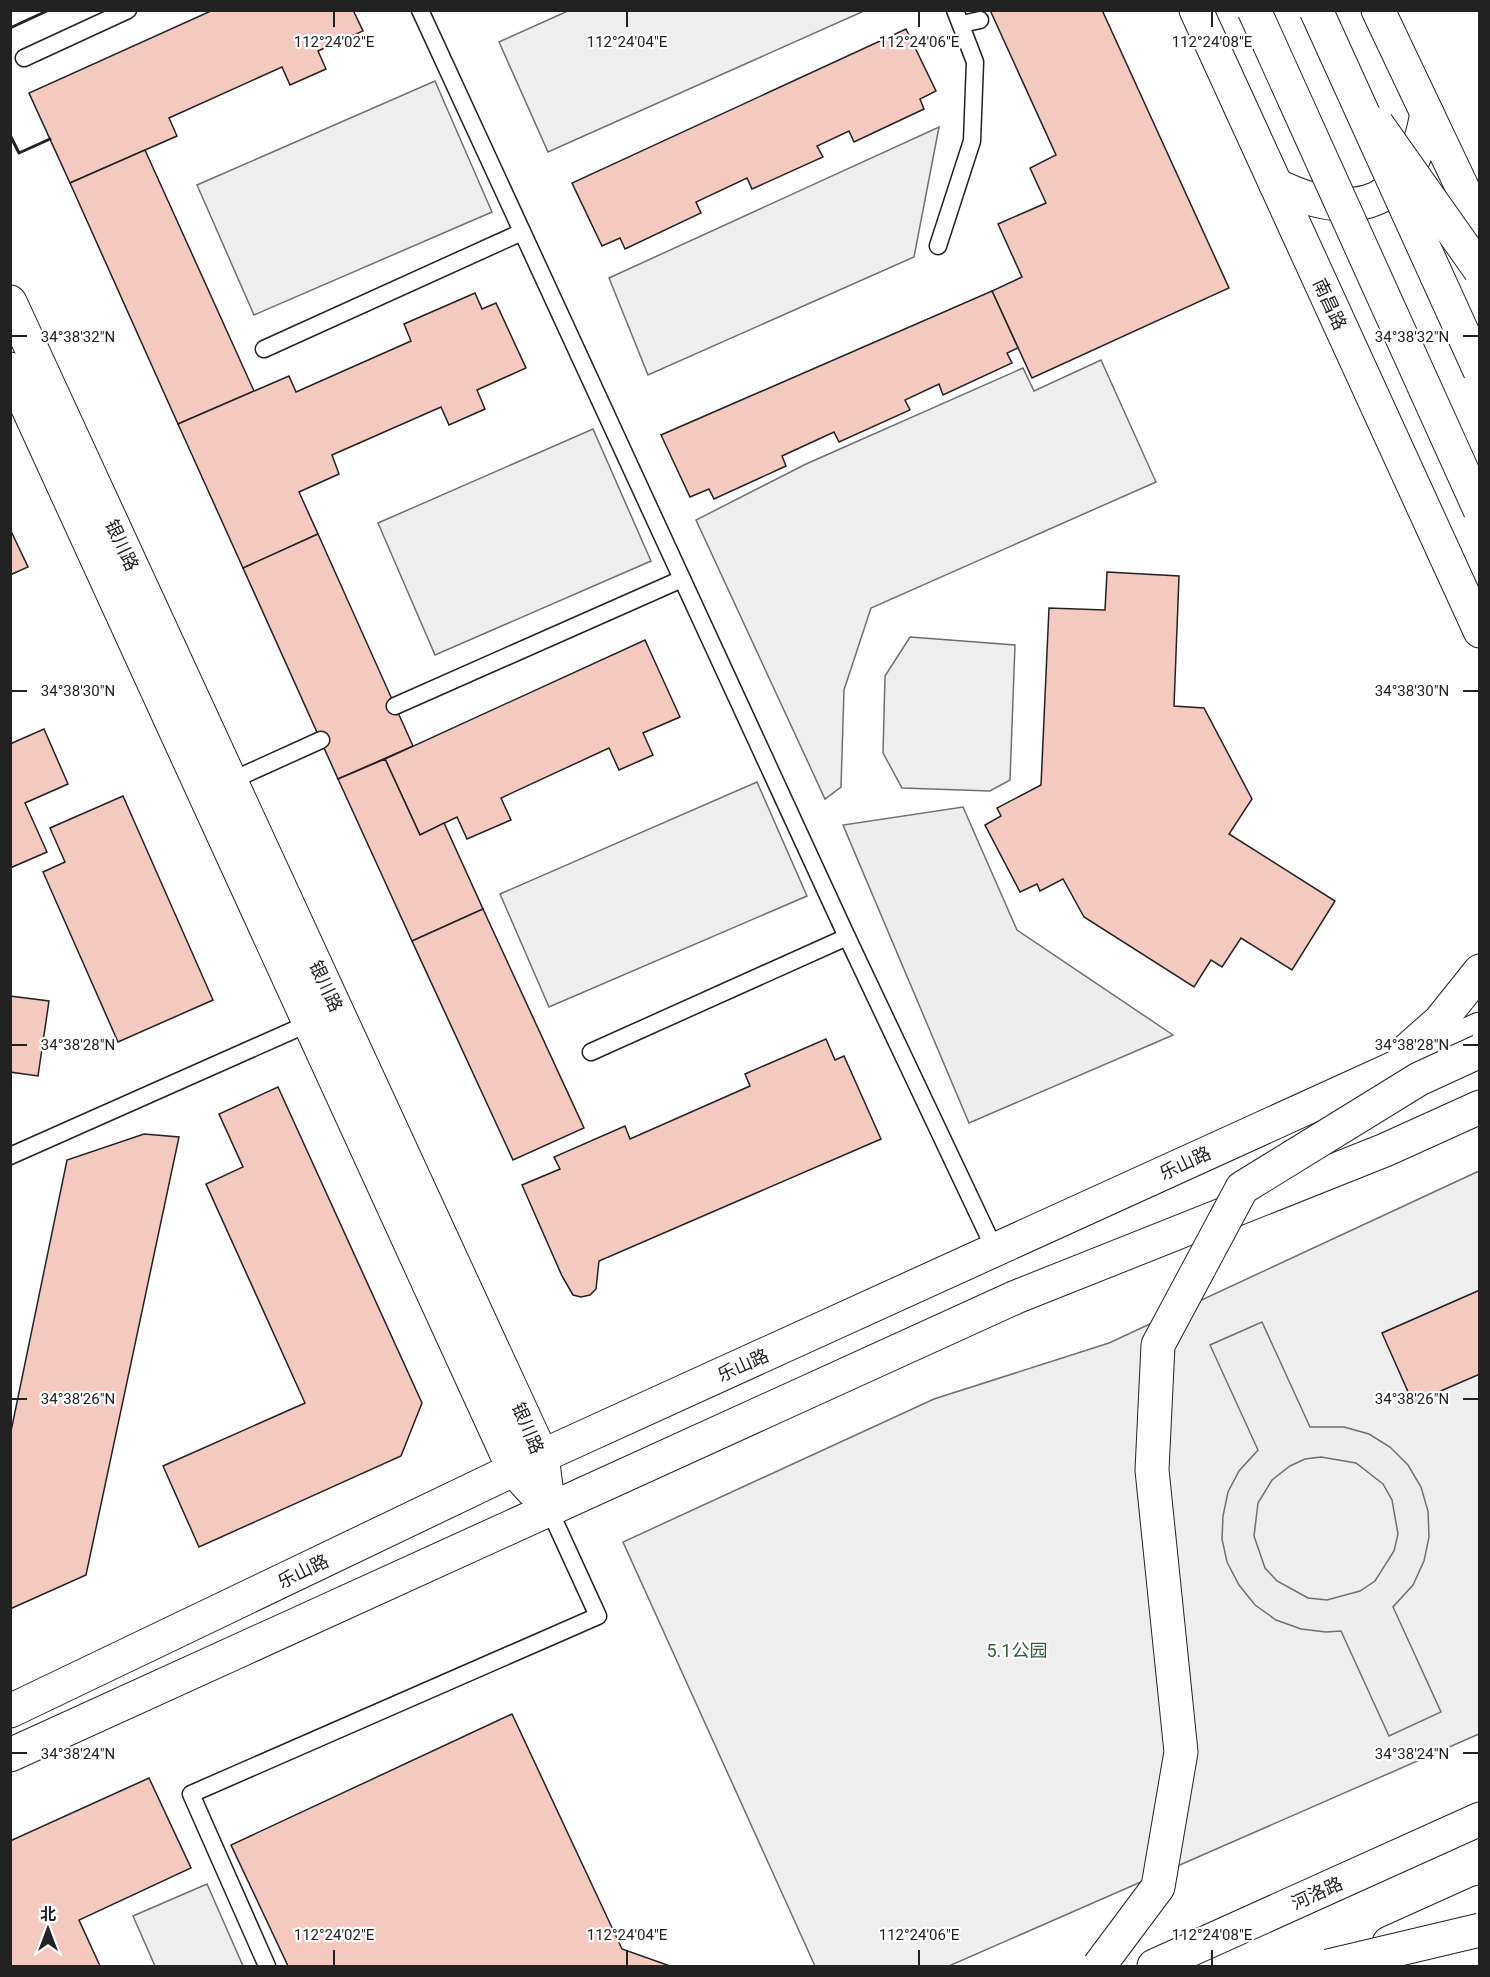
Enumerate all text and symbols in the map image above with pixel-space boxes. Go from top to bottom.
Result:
text: 112°24'02"E [294,33,375,51]
text: 112°24'04"E [587,33,668,51]
text: 112°24'06"E [879,33,960,51]
text: 112°24'08"E [1172,33,1253,51]
street label: 南昌路 [1309,275,1351,333]
text: 34°38'32"N [41,328,115,346]
text: 34°38'32"N [1375,328,1449,346]
street label: 银川路 [101,516,143,574]
text: 34°38'30"N [41,682,115,700]
text: 34°38'30"N [1375,682,1449,700]
street label: 银川路 [305,957,347,1015]
text: 34°38'28"N [41,1036,115,1054]
text: 34°38'28"N [1375,1036,1449,1054]
street label: 乐山路 [1156,1142,1214,1184]
street label: 乐山路 [714,1344,772,1386]
text: 34°38'26"N [41,1390,115,1408]
text: 34°38'26"N [1375,1390,1449,1408]
street label: 银川路 [508,1399,548,1457]
street label: 乐山路 [274,1550,332,1592]
park label: 5.1公园 [987,1640,1047,1661]
text: 34°38'24"N [41,1745,115,1763]
text: 34°38'24"N [1375,1745,1449,1763]
street label: 河洛路 [1288,1872,1346,1914]
north arrow [18,1899,78,1959]
text: 北 [40,1905,56,1924]
text: 112°24'02"E [294,1926,375,1944]
text: 112°24'04"E [587,1926,668,1944]
text: 112°24'06"E [879,1926,960,1944]
text: 112°24'08"E [1172,1926,1253,1944]

